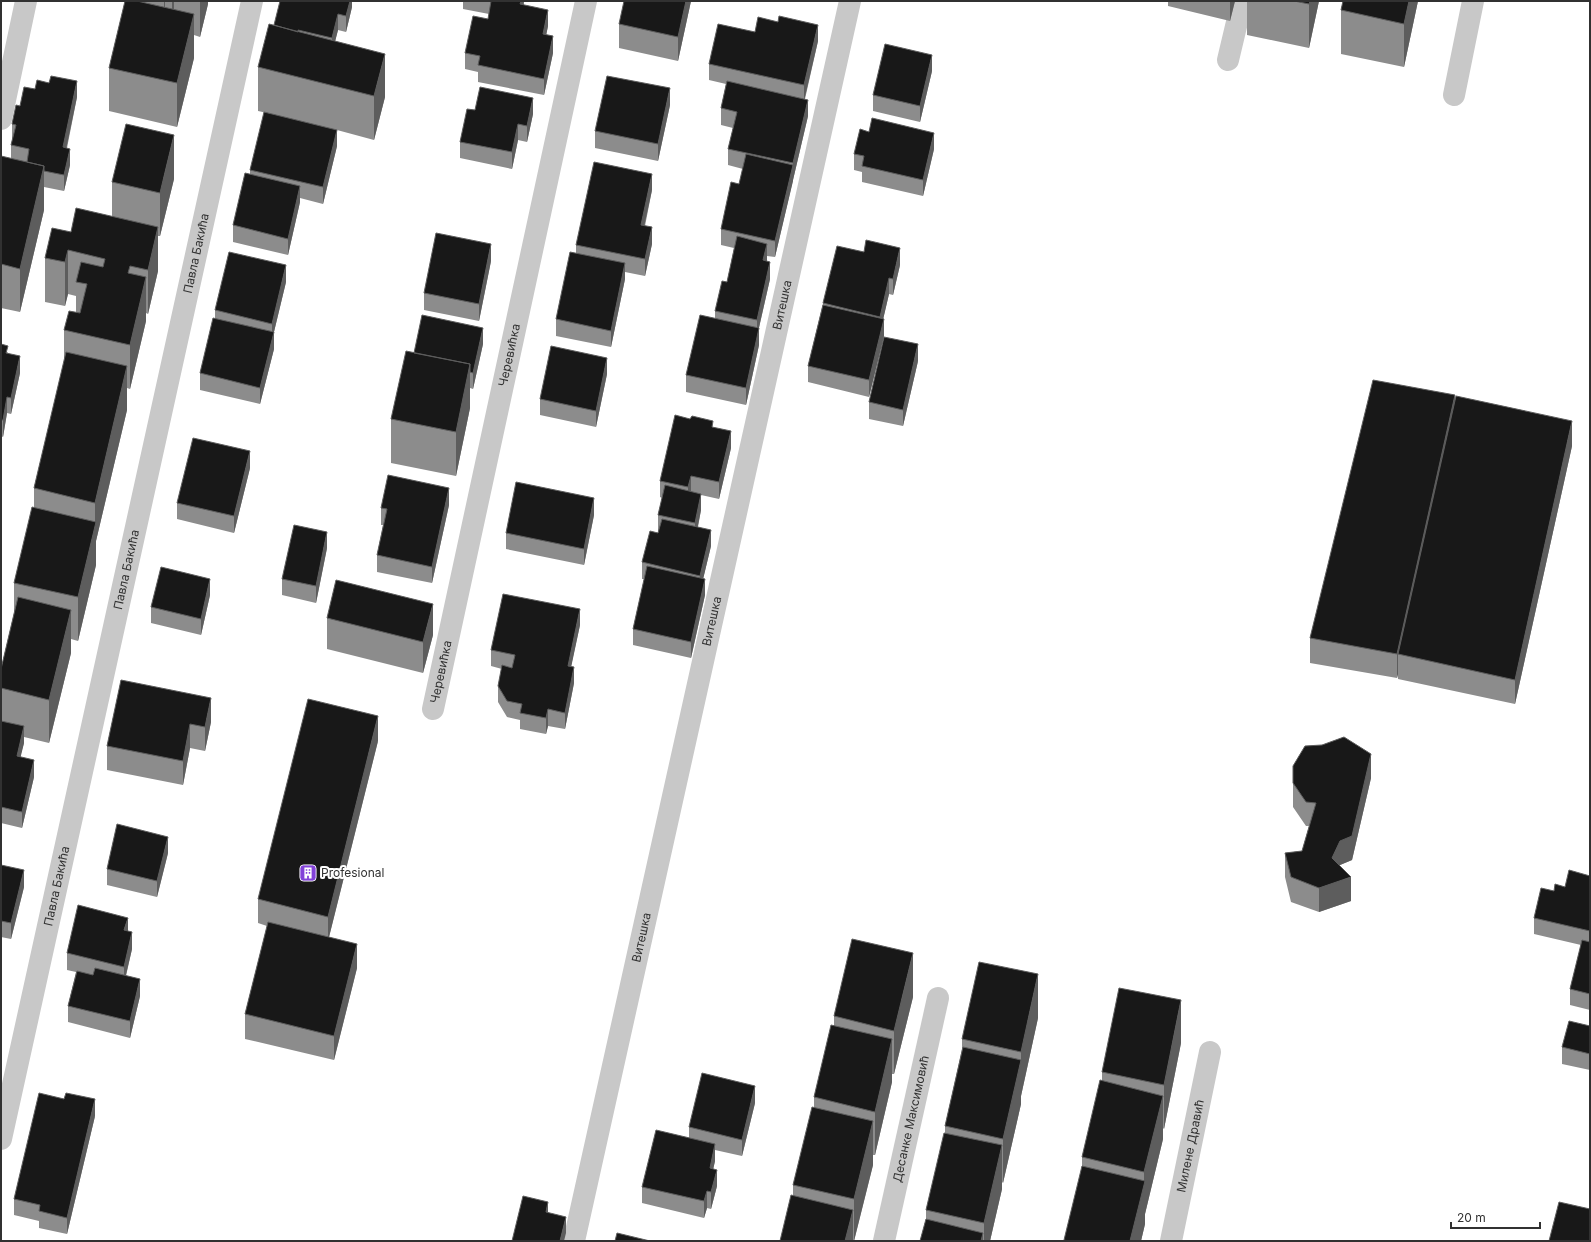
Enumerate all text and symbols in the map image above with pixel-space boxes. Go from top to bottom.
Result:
street label: Павла Бакића [180,212,212,295]
street label: Витешка [769,279,795,331]
street label: Черевићка [495,322,523,388]
street label: Павла Бакића [110,528,142,611]
street label: Витешка [699,595,724,647]
street label: Черевићка [426,639,455,705]
street label: Павла Бакића [40,845,72,927]
building icon: Profesional [298,863,318,883]
place label: Profesional [321,865,384,880]
street label: Витешка [628,911,654,964]
street label: Десанке Максимовић [889,1054,932,1184]
street label: Милене Дравић [1173,1098,1207,1194]
scale bar [1451,1204,1540,1230]
text: 20 m [1457,1210,1486,1225]

